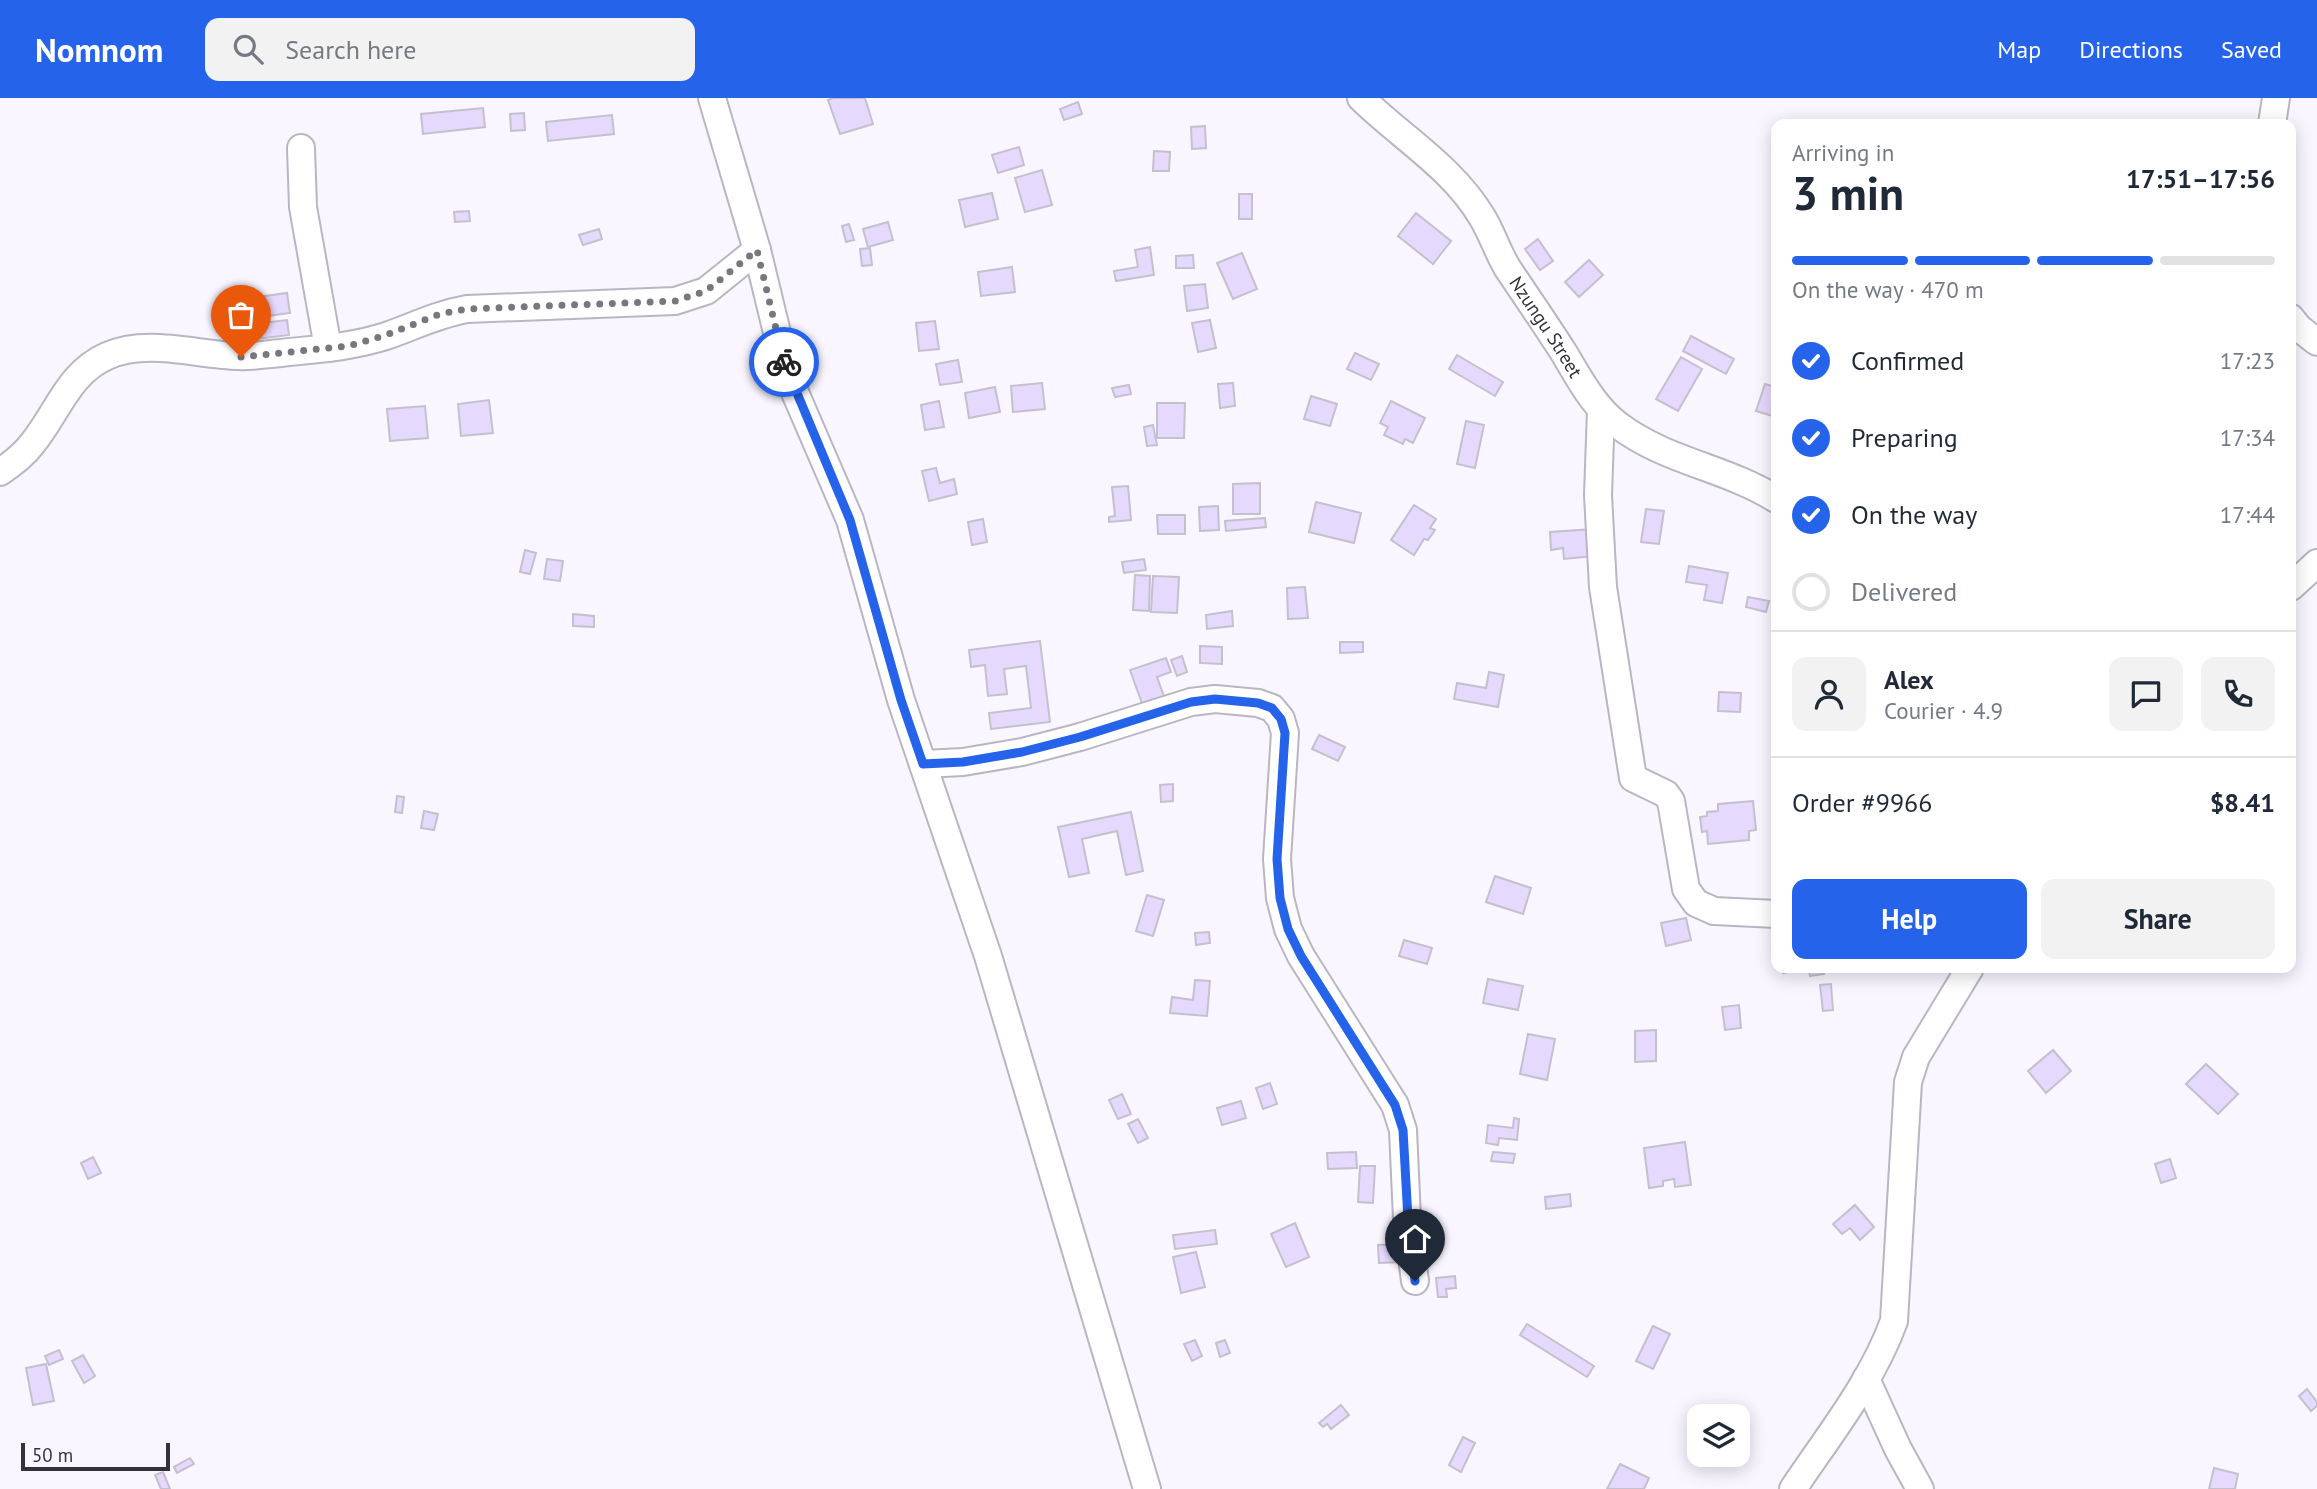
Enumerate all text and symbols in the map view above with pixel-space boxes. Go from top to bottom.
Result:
search box [205,18,695,81]
text: Nomnom [35,28,163,71]
icon: search [229,30,267,68]
text: Search here [285,33,416,66]
text: Map [1997,34,2041,65]
text: Directions [2079,34,2183,65]
text: Saved [2221,34,2282,65]
text: Arriving in [1792,138,1894,167]
text: 17:51–17:56 [2126,162,2275,195]
text: 3 min [1792,163,1904,223]
street label: Nzungu Street [1504,272,1588,382]
text: On the way · 470 m [1792,275,1984,304]
pin [211,285,271,357]
icon: bag [222,296,260,334]
courier [749,327,819,397]
icon: check [1792,342,1830,380]
icon: bike [765,343,803,381]
text: Confirmed [1851,344,1964,377]
text: 17:23 [2220,346,2275,375]
icon: check [1792,419,1830,457]
text: Preparing [1851,421,1958,454]
text: 17:34 [2220,423,2275,452]
icon: check [1792,496,1830,534]
text: On the way [1851,498,1977,531]
text: 17:44 [2220,500,2275,529]
text: Delivered [1851,575,1957,608]
button: person [1792,657,1866,731]
button: chat [2109,657,2183,731]
button: phone [2201,657,2275,731]
text: Alex [1884,663,1934,696]
text: Courier · 4.9 [1884,696,2003,725]
text: Order #9966 [1792,786,1932,819]
text: $8.41 [2210,786,2275,819]
button: Help [1792,879,2027,959]
button: Share [2041,879,2275,959]
pin [1385,1209,1445,1281]
icon: home [1396,1220,1434,1258]
map controls [1687,1404,1750,1467]
button: layers [1687,1404,1750,1467]
scale bar [21,1440,170,1472]
text: 50 m [32,1443,73,1467]

